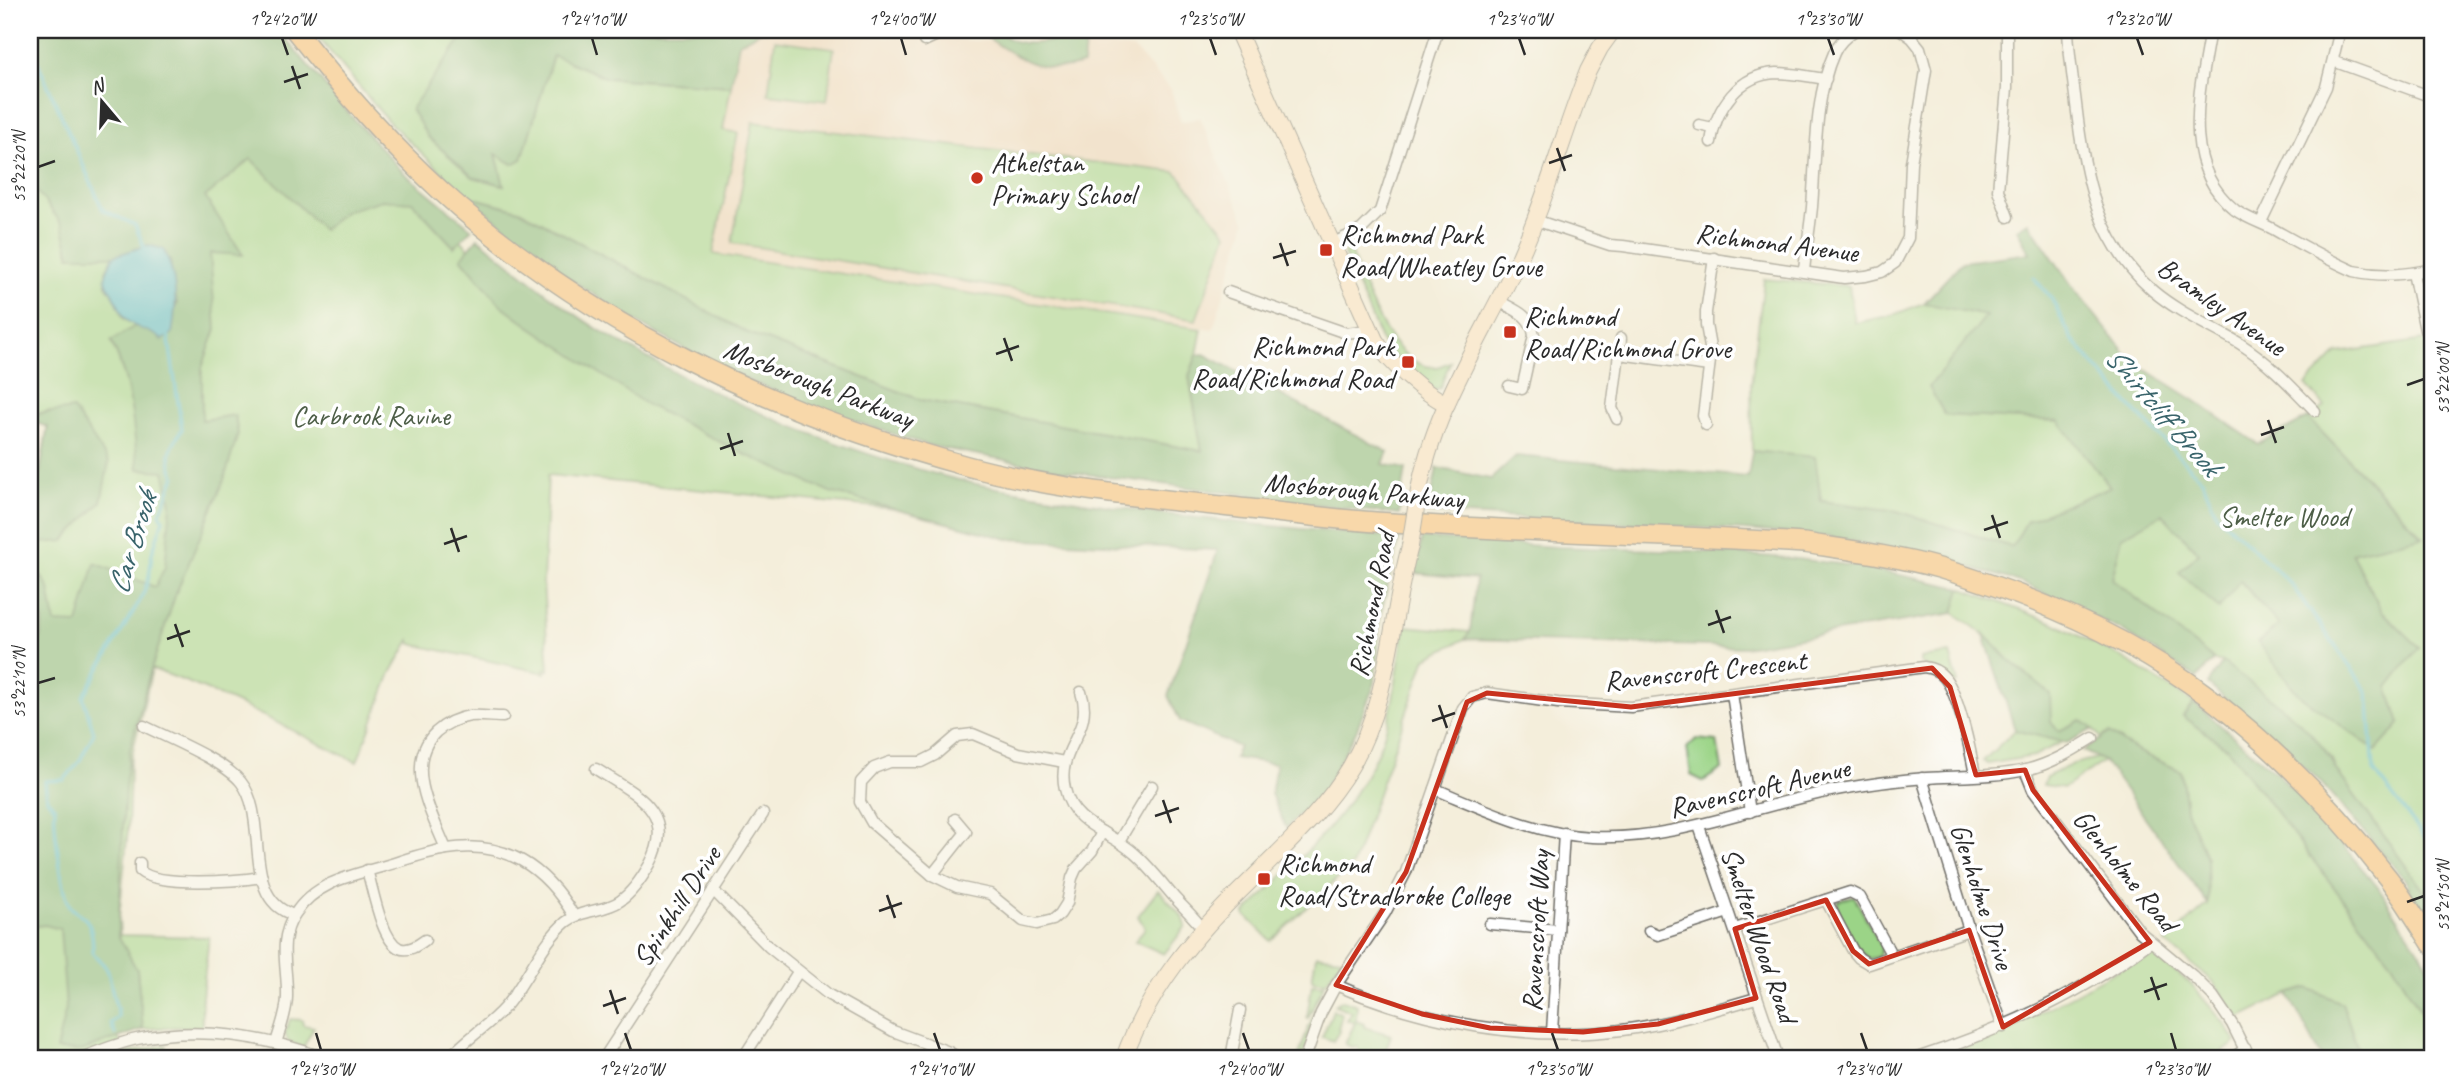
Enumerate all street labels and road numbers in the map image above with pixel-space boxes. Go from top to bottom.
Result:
street label: Richmond Avenue [1694,215,1862,270]
street label: Bramley Avenue [2151,249,2294,364]
street label: Mosborough Parkway [719,331,921,437]
street label: Mosborough Parkway [1263,464,1468,517]
street label: Richmond Road [1340,525,1403,679]
street label: Ravenscroft Crescent [1602,642,1810,698]
street label: Ravenscroft Avenue [1665,749,1855,825]
street label: Glenholme Road [2066,802,2188,942]
street label: Glenholme Drive [1943,819,2023,975]
street label: Spinkhill Drive [624,838,729,973]
street label: Smelter Wood Road [1713,843,1807,1031]
street label: Ravenscroft Way [1514,847,1557,1013]

